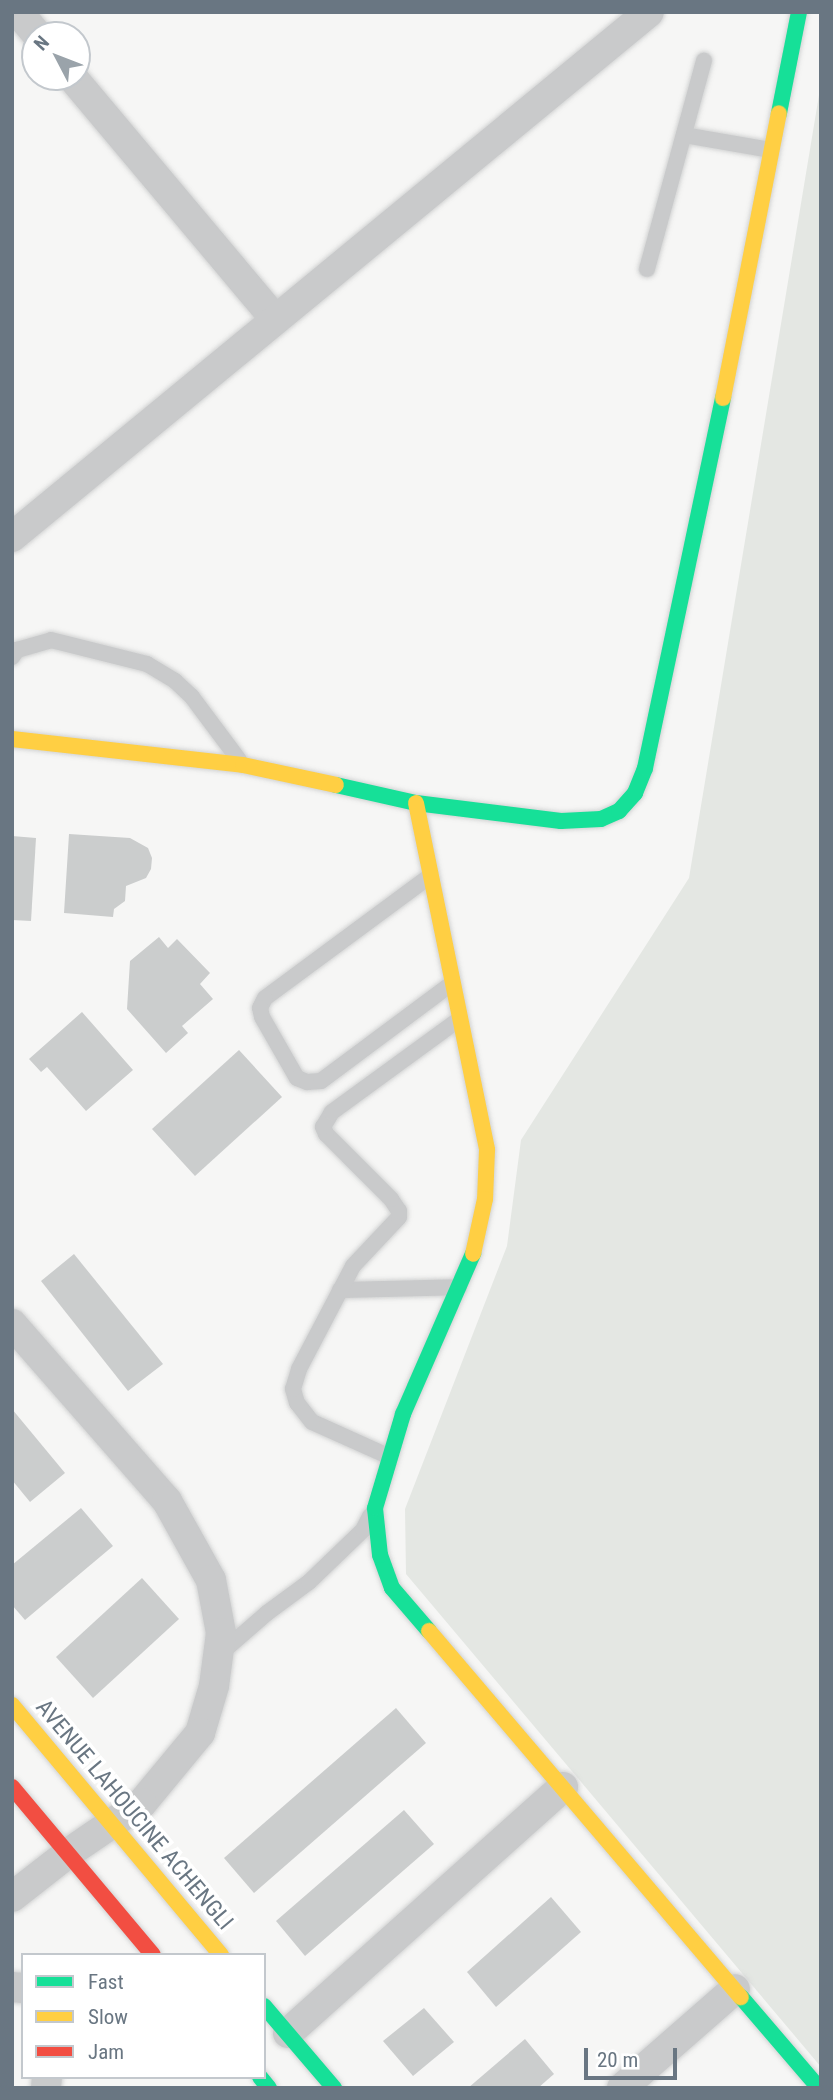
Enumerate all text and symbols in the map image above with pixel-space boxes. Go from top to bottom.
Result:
north arrow [21,21,91,91]
text: N [29,31,54,55]
street label: AVENUE LAHOUCINE ACHENGLI [30,1694,238,1936]
legend [21,1953,266,2079]
text: Fast [88,1970,124,1994]
text: Slow [88,2005,128,2029]
scale bar [588,2034,681,2078]
text: Jam [88,2040,124,2064]
text: 20 m [597,2048,638,2072]

